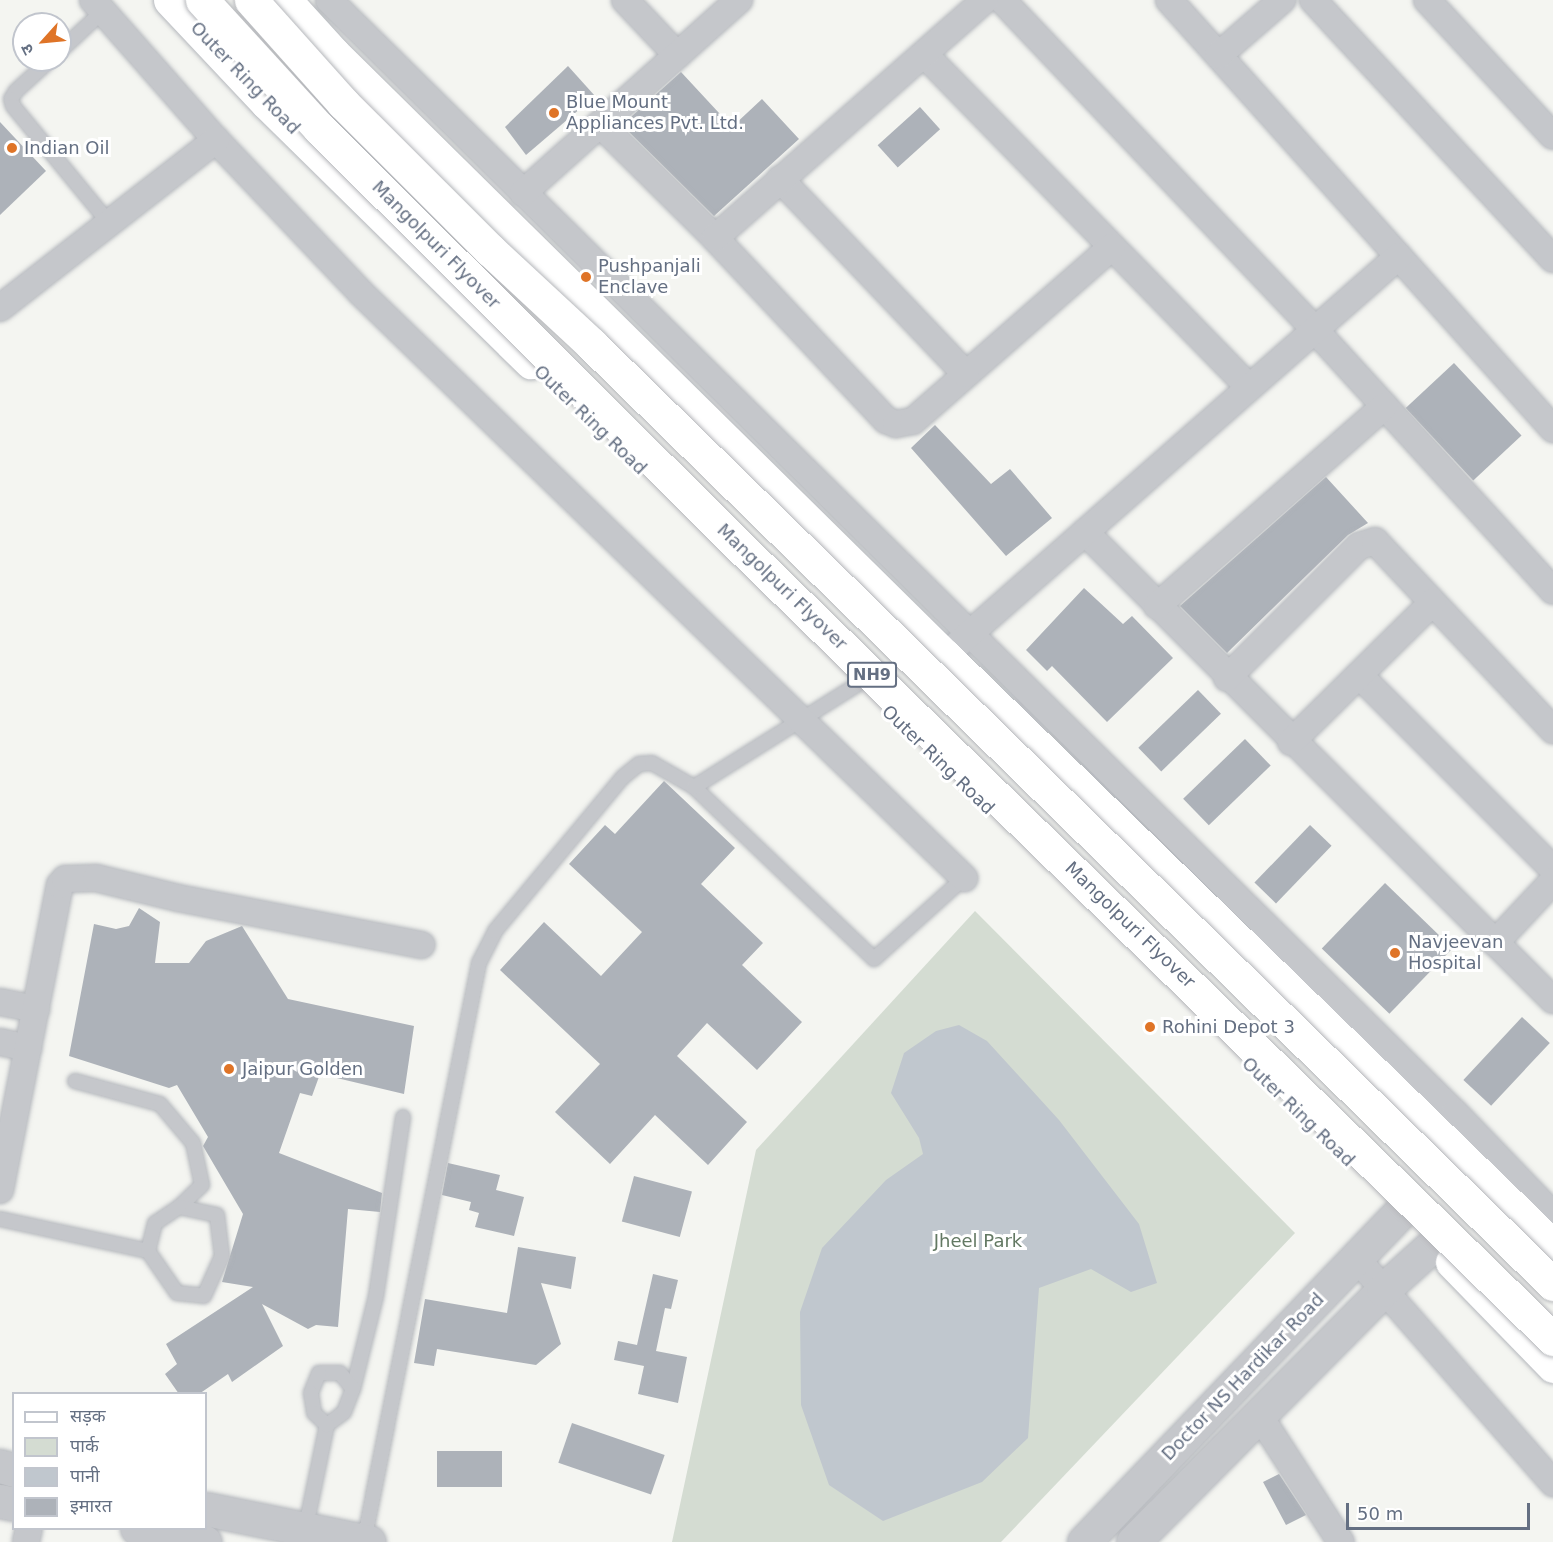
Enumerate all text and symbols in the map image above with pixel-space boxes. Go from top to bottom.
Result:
north arrow [12,12,72,72]
street label: Outer Ring Road [186,17,304,139]
text: उ [17,41,38,58]
place label: Blue Mount Appliances Pvt. Ltd. [566,92,744,134]
marker: Blue Mount Appliances Pvt. Ltd. [547,106,561,120]
place label: Indian Oil [24,137,109,159]
marker: Indian Oil [5,141,19,155]
street label: Mangolpuri Flyover [367,176,505,314]
place label: Pushpanjali Enclave [598,256,701,298]
marker: Pushpanjali Enclave [579,270,593,284]
street label: Outer Ring Road [529,361,651,479]
street label: Mangolpuri Flyover [712,519,852,655]
road number: NH9 [846,662,898,688]
street label: Outer Ring Road [877,701,999,819]
street label: Mangolpuri Flyover [1060,857,1200,993]
place label: Navjeevan Hospital [1408,932,1503,974]
marker: Navjeevan Hospital [1386,944,1404,962]
place label: Rohini Depot 3 [1162,1016,1295,1038]
marker: Rohini Depot 3 [1143,1020,1157,1034]
street label: Outer Ring Road [1237,1053,1359,1171]
place label: Jaipur Golden [242,1058,363,1080]
marker: Jaipur Golden [220,1060,238,1078]
park label: Jheel Park [934,1230,1022,1252]
street label: Doctor NS Hardikar Road [1157,1289,1329,1465]
legend [12,1392,207,1530]
text: सड़क [70,1405,106,1426]
text: पार्क [70,1435,99,1456]
text: पानी [70,1465,100,1486]
scale bar [1349,1491,1534,1529]
text: इमारत [70,1495,112,1516]
text: 50 m [1357,1503,1403,1524]

